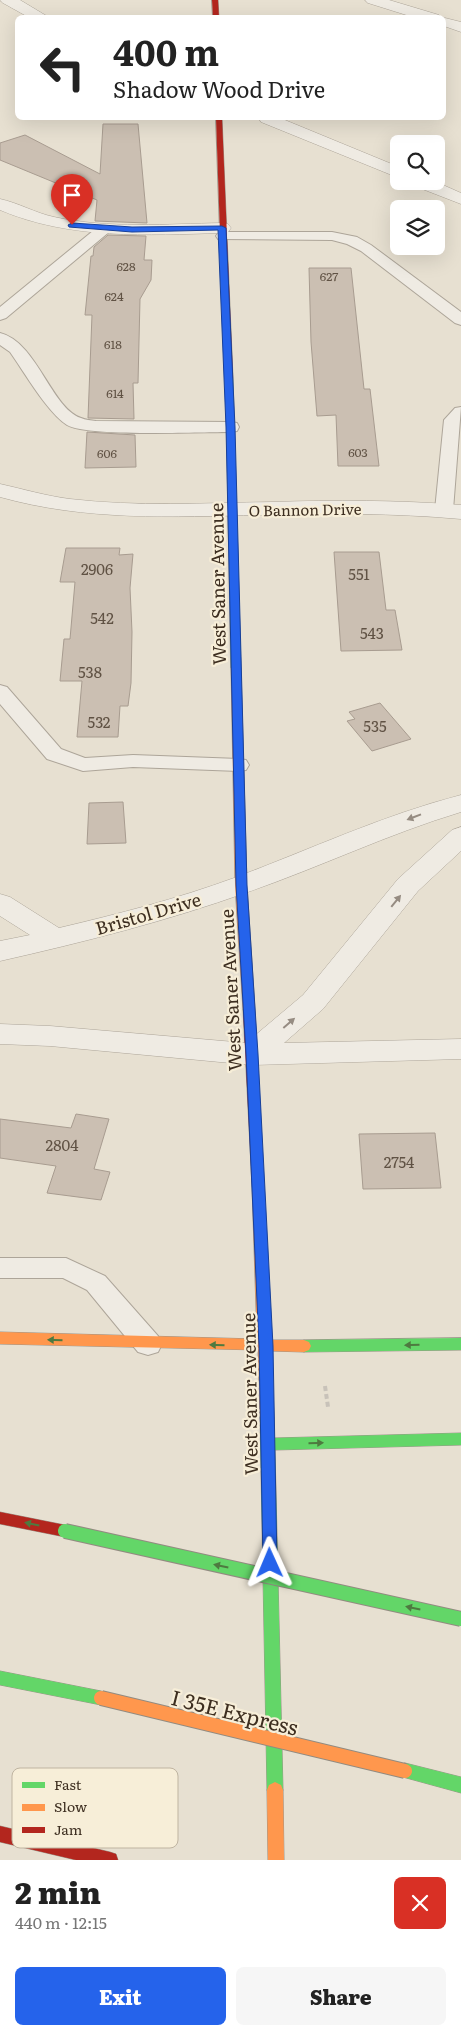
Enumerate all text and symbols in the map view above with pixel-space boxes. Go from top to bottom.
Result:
text: 400 m [113,25,219,77]
icon: left [30,35,95,100]
text: Shadow Wood Drive [113,72,325,105]
map controls [390,135,445,255]
button: search [390,135,445,190]
pin [51,174,93,225]
icon: arrive [58,181,86,209]
button: layers [390,200,445,255]
house number: 628 [116,257,136,275]
house number: 627 [320,267,338,285]
house number: 624 [104,287,124,305]
house number: 618 [104,335,122,353]
house number: 614 [106,384,124,402]
house number: 603 [348,443,368,461]
house number: 606 [97,444,117,462]
street label: O Bannon Drive [248,497,362,521]
street label: West Saner Avenue [202,503,232,665]
house number: 2906 [81,557,113,580]
house number: 551 [348,562,370,585]
house number: 542 [90,606,114,629]
house number: 543 [360,621,384,644]
house number: 538 [78,660,102,683]
house number: 532 [88,710,111,733]
house number: 535 [363,714,387,737]
one-way arrow [407,814,422,821]
street label: Bristol Drive [92,885,204,941]
one-way arrow [390,894,401,907]
street label: West Saner Avenue [212,908,248,1072]
one-way arrow [282,1017,295,1028]
house number: 2804 [46,1133,78,1156]
house number: 2754 [384,1150,414,1173]
street label: West Saner Avenue [234,1313,264,1475]
one-way arrow [46,1336,62,1344]
one-way arrow [209,1341,225,1349]
one-way arrow [404,1341,420,1349]
one-way arrow [309,1439,325,1447]
one-way arrow [24,1520,40,1528]
position arrow [243,1536,295,1588]
one-way arrow [213,1562,228,1570]
one-way arrow [406,1604,421,1612]
street label: I 35E Express [168,1680,302,1742]
legend [12,1768,178,1848]
text: Fast [54,1774,82,1794]
text: Slow [54,1796,87,1816]
text: Jam [54,1819,83,1839]
text: 2 min [15,1869,101,1913]
button: close [394,1877,446,1929]
text: 440 m · 12:15 [15,1910,107,1934]
button: Exit [15,1967,226,2025]
button: Share [236,1967,446,2025]

